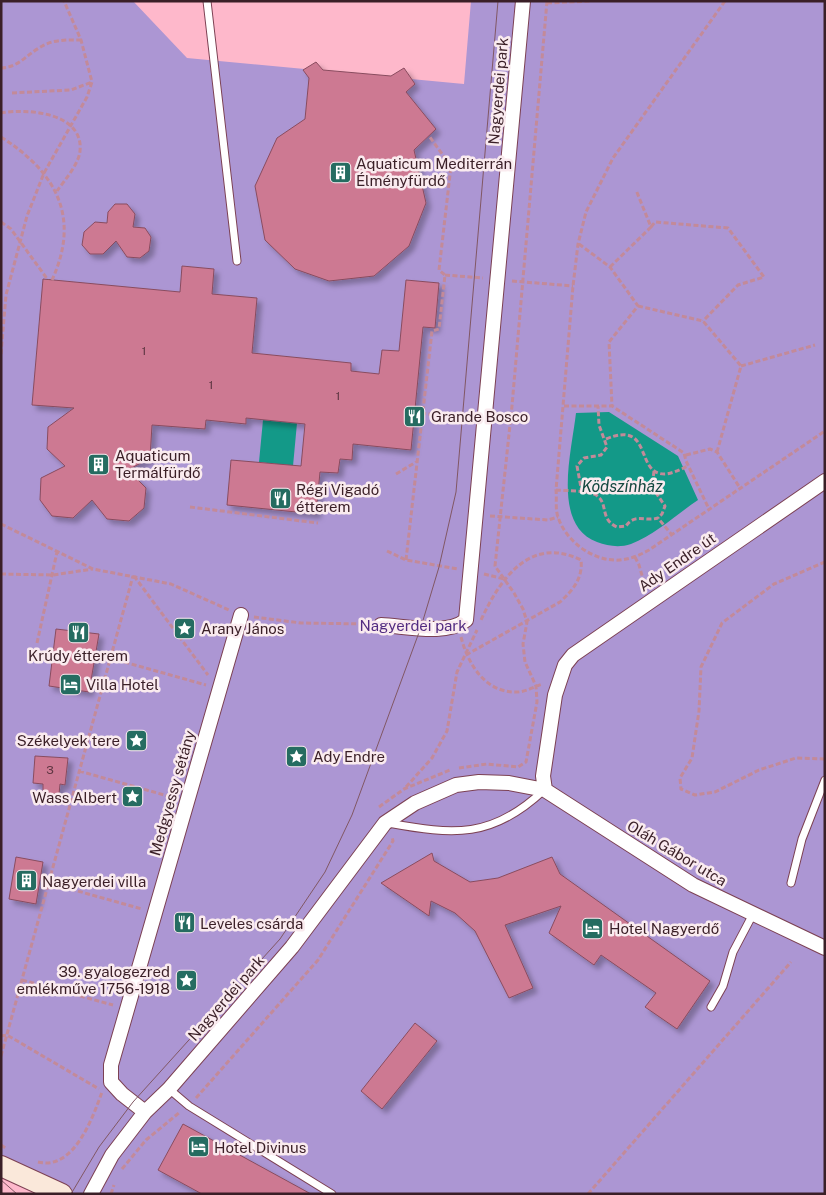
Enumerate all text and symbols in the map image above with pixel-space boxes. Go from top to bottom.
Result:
street label: Nagyerdei park [485,37,511,145]
place label: Aquaticum Mediterrán Élményfürdő [356,155,512,189]
building icon: Aquaticum Mediterrán Élményfürdő [328,160,352,184]
house number: 1 [142,344,146,358]
house number: 1 [209,378,213,392]
house number: 1 [336,389,340,403]
restaurant icon: Grande Bosco [403,404,427,428]
place label: Grande Bosco [431,408,528,425]
place label: Aquaticum Termálfürdő [115,447,201,481]
building icon: Aquaticum Termálfürdő [87,452,111,476]
water label: Ködszínház [581,477,663,496]
place label: Régi Vigadó étterem [296,481,379,515]
restaurant icon: Régi Vigadó étterem [268,486,292,510]
street label: Ady Endre út [635,529,719,595]
place icon: Arany János [173,616,197,640]
park label: Nagyerdei park [359,617,467,634]
restaurant icon: Krúdy étterem [66,620,90,644]
place label: Arany János [201,620,284,637]
place label: Krúdy étterem [28,647,128,664]
hotel icon: Villa Hotel [58,672,82,696]
place label: Villa Hotel [86,676,159,693]
place icon: Székelyek tere [124,728,148,752]
street label: Medgyessy sétány [146,729,198,857]
place label: Székelyek tere [17,732,120,749]
place icon: Ady Endre [285,744,309,768]
place label: Ady Endre [313,748,385,765]
house number: 3 [46,763,54,777]
place icon: Wass Albert [121,785,145,809]
place label: Wass Albert [32,789,117,806]
street label: Oláh Gábor utca [624,817,730,889]
building icon: Nagyerdei villa [14,869,38,893]
place label: Nagyerdei villa [42,873,146,890]
restaurant icon: Leveles csárda [172,911,196,935]
place label: Leveles csárda [200,915,303,932]
hotel icon: Hotel Nagyerdő [581,916,605,940]
place label: Hotel Nagyerdő [609,920,720,937]
street label: Nagyerdei park [184,952,268,1044]
place label: 39. gyalogezred emlékműve 1756-1918 [16,963,170,997]
place icon: 39. gyalogezred emlékműve 1756-1918 [174,968,198,992]
hotel icon: Hotel Divinus [186,1135,210,1159]
place label: Hotel Divinus [214,1139,306,1156]

